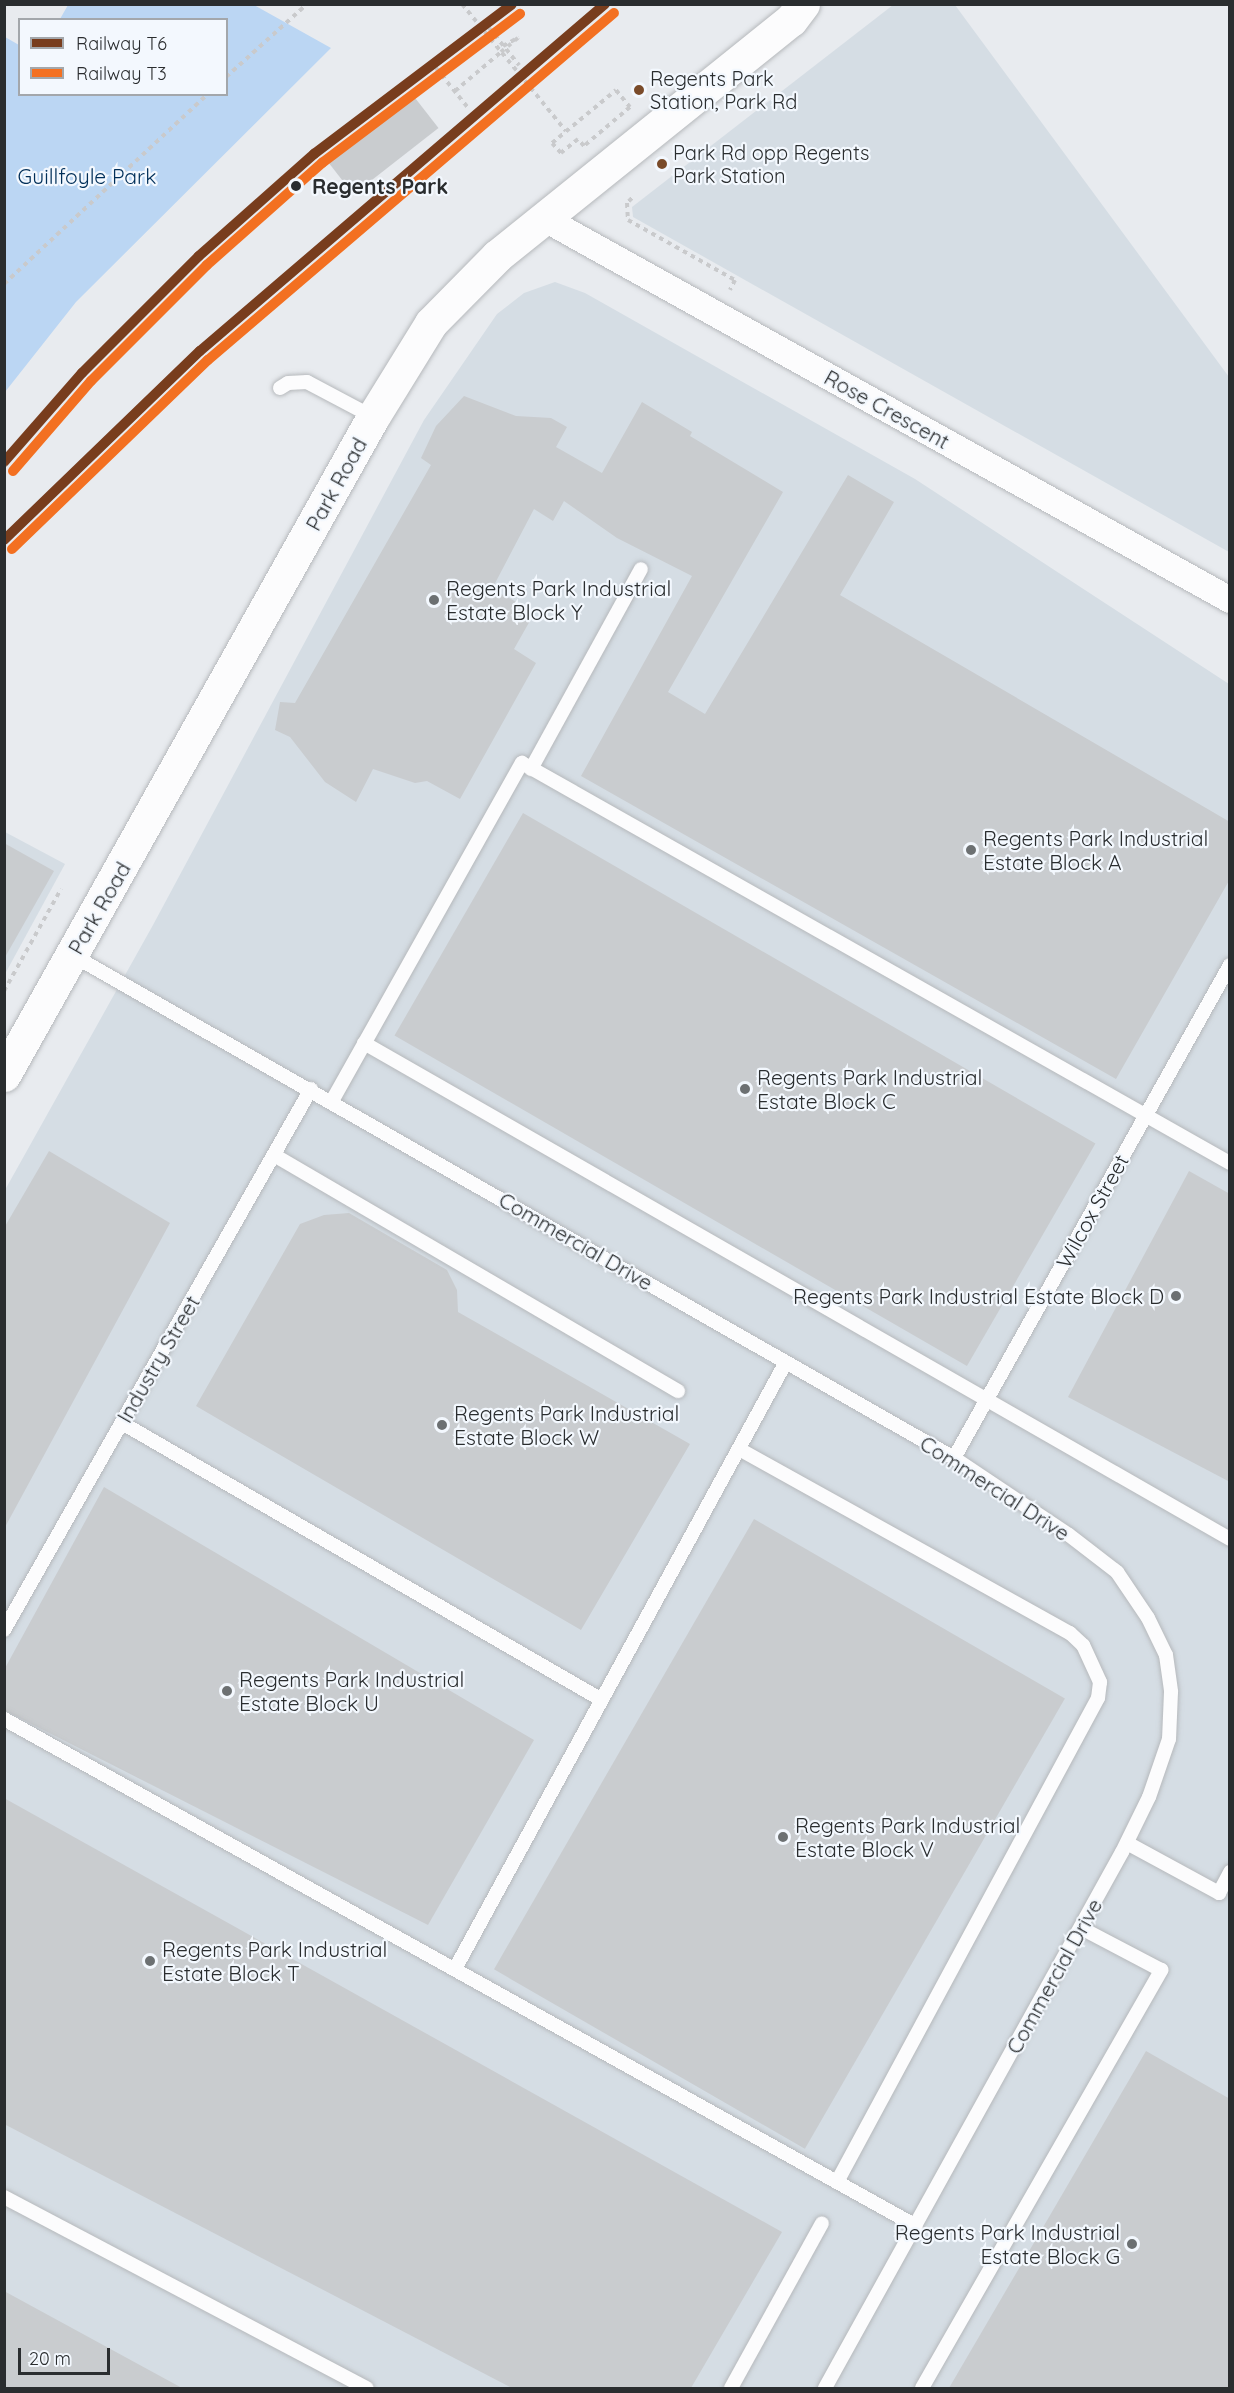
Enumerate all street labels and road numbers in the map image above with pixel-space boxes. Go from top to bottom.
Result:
street label: Rose Crescent [820,364,954,454]
street label: Park Road [300,433,372,535]
street label: Park Road [63,857,135,959]
street label: Wilcox Street [1050,1150,1134,1272]
street label: Commercial Drive [495,1187,657,1295]
street label: Industry Street [111,1291,205,1427]
street label: Commercial Drive [915,1430,1075,1546]
street label: Commercial Drive [1001,1894,1107,2058]

